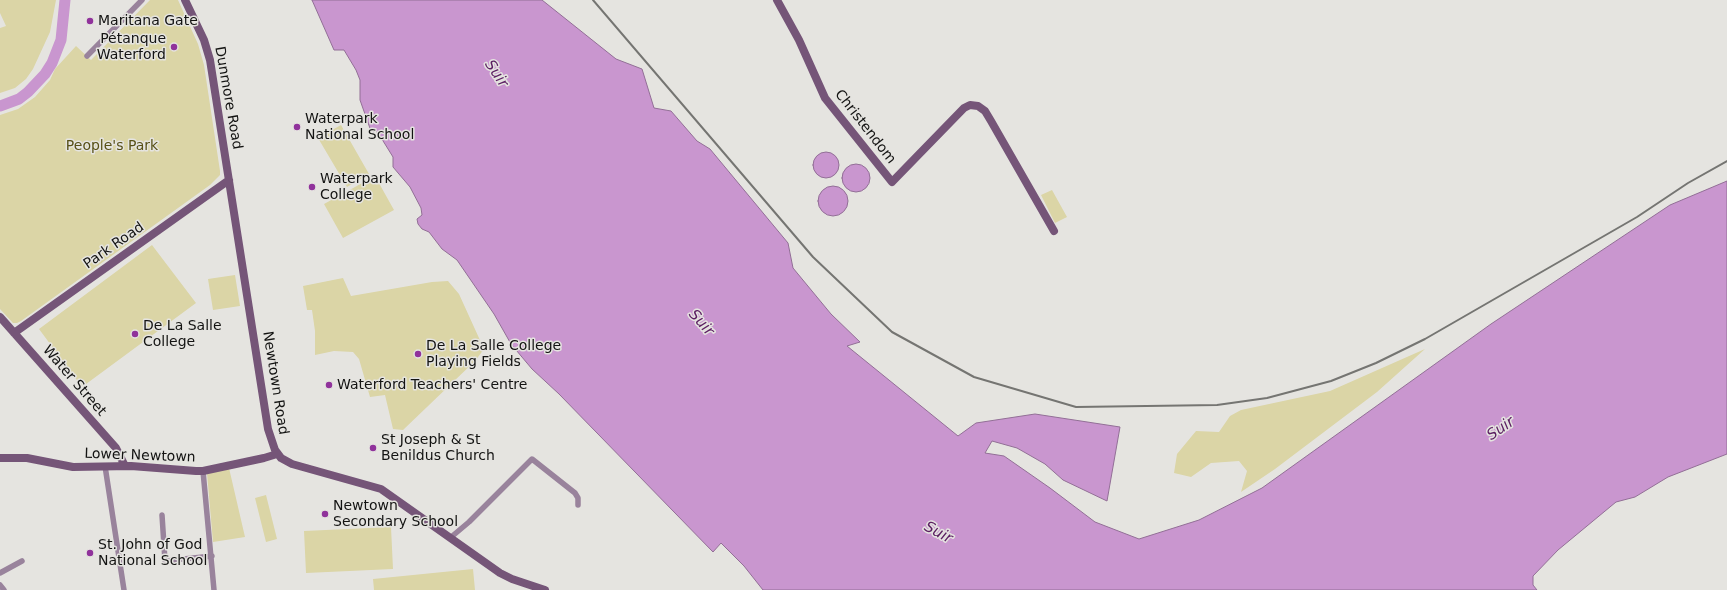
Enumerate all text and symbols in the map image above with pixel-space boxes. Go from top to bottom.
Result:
place label: Maritana Gate [98,13,198,29]
marker: Maritana Gate [85,16,95,26]
place label: Pétanque Waterford [97,31,166,64]
marker: Pétanque Waterford [169,42,179,52]
street label: Dunmore Road [211,45,245,151]
water label: Suir [480,57,512,91]
street label: Christendom [831,87,899,167]
place label: Waterpark National School [305,111,414,144]
marker: Waterpark National School [292,122,302,132]
park label: People's Park [66,138,158,154]
place label: Waterpark College [320,171,393,204]
marker: Waterpark College [307,182,317,192]
street label: Park Road [81,219,147,273]
water label: Suir [684,306,718,340]
place label: De La Salle College [143,318,222,350]
marker: De La Salle College [130,329,140,339]
street label: Newtown Road [259,330,291,436]
place label: De La Salle College Playing Fields [426,338,561,370]
street label: Water Street [39,342,109,420]
marker: De La Salle College Playing Fields [413,349,423,359]
place label: Waterford Teachers' Centre [337,377,527,393]
marker: Waterford Teachers' Centre [324,380,334,390]
water label: Suir [1484,413,1518,445]
place label: St Joseph & St Benildus Church [381,432,495,464]
marker: St Joseph & St Benildus Church [368,443,378,453]
street label: Lower Newtown [84,446,196,466]
place label: Newtown Secondary School [333,498,458,530]
marker: Newtown Secondary School [320,509,330,519]
water label: Suir [921,518,955,548]
place label: St. John of God National School [98,537,207,570]
marker: St. John of God National School [85,548,95,558]

